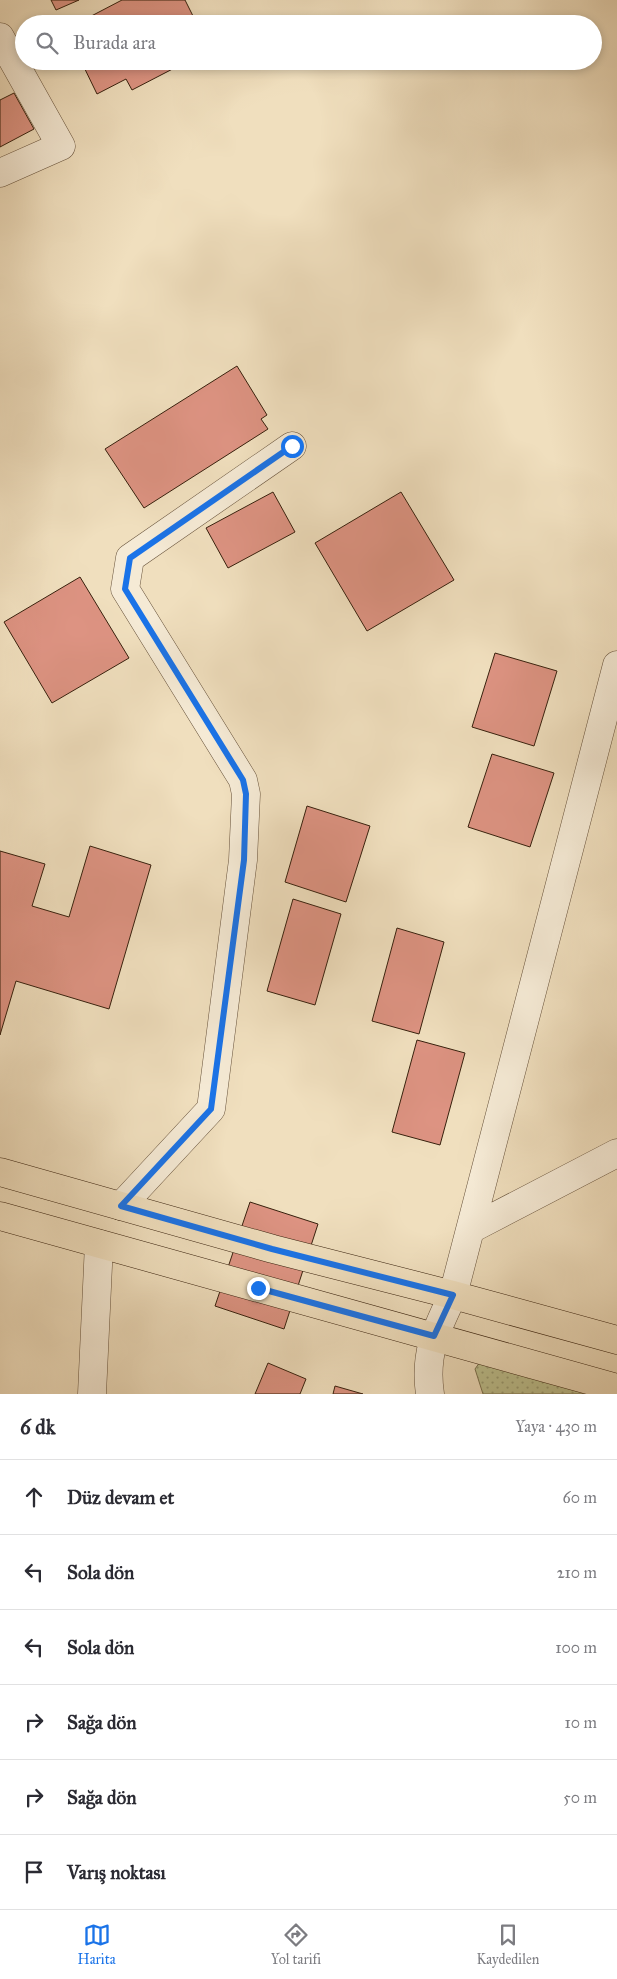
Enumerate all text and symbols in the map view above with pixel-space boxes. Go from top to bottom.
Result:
search box [15,15,602,70]
icon: search [33,29,61,57]
text: Burada ara [73,31,156,54]
route start [281,435,304,458]
route end [247,1277,270,1300]
text: 6 dk [20,1414,56,1440]
text: Yaya · 430 m [515,1417,597,1436]
icon: ahead [20,1483,48,1511]
text: Düz devam et [67,1486,174,1509]
text: 60 m [563,1488,597,1507]
icon: left [20,1558,48,1586]
text: Sola dön [67,1561,134,1584]
text: 210 m [557,1563,597,1582]
icon: left [20,1633,48,1661]
text: Sola dön [67,1636,134,1659]
text: 100 m [555,1638,597,1657]
icon: right [20,1708,48,1736]
text: Sağa dön [67,1711,136,1734]
text: 10 m [565,1713,597,1732]
icon: right [20,1783,48,1811]
text: Sağa dön [67,1786,136,1809]
text: 50 m [563,1788,597,1807]
icon: arrive [20,1858,48,1886]
text: Varış noktası [67,1861,166,1884]
tab: Harita [78,1921,116,1968]
tab: Yol tarifi [271,1921,321,1968]
tab: Kaydedilen [476,1921,539,1968]

